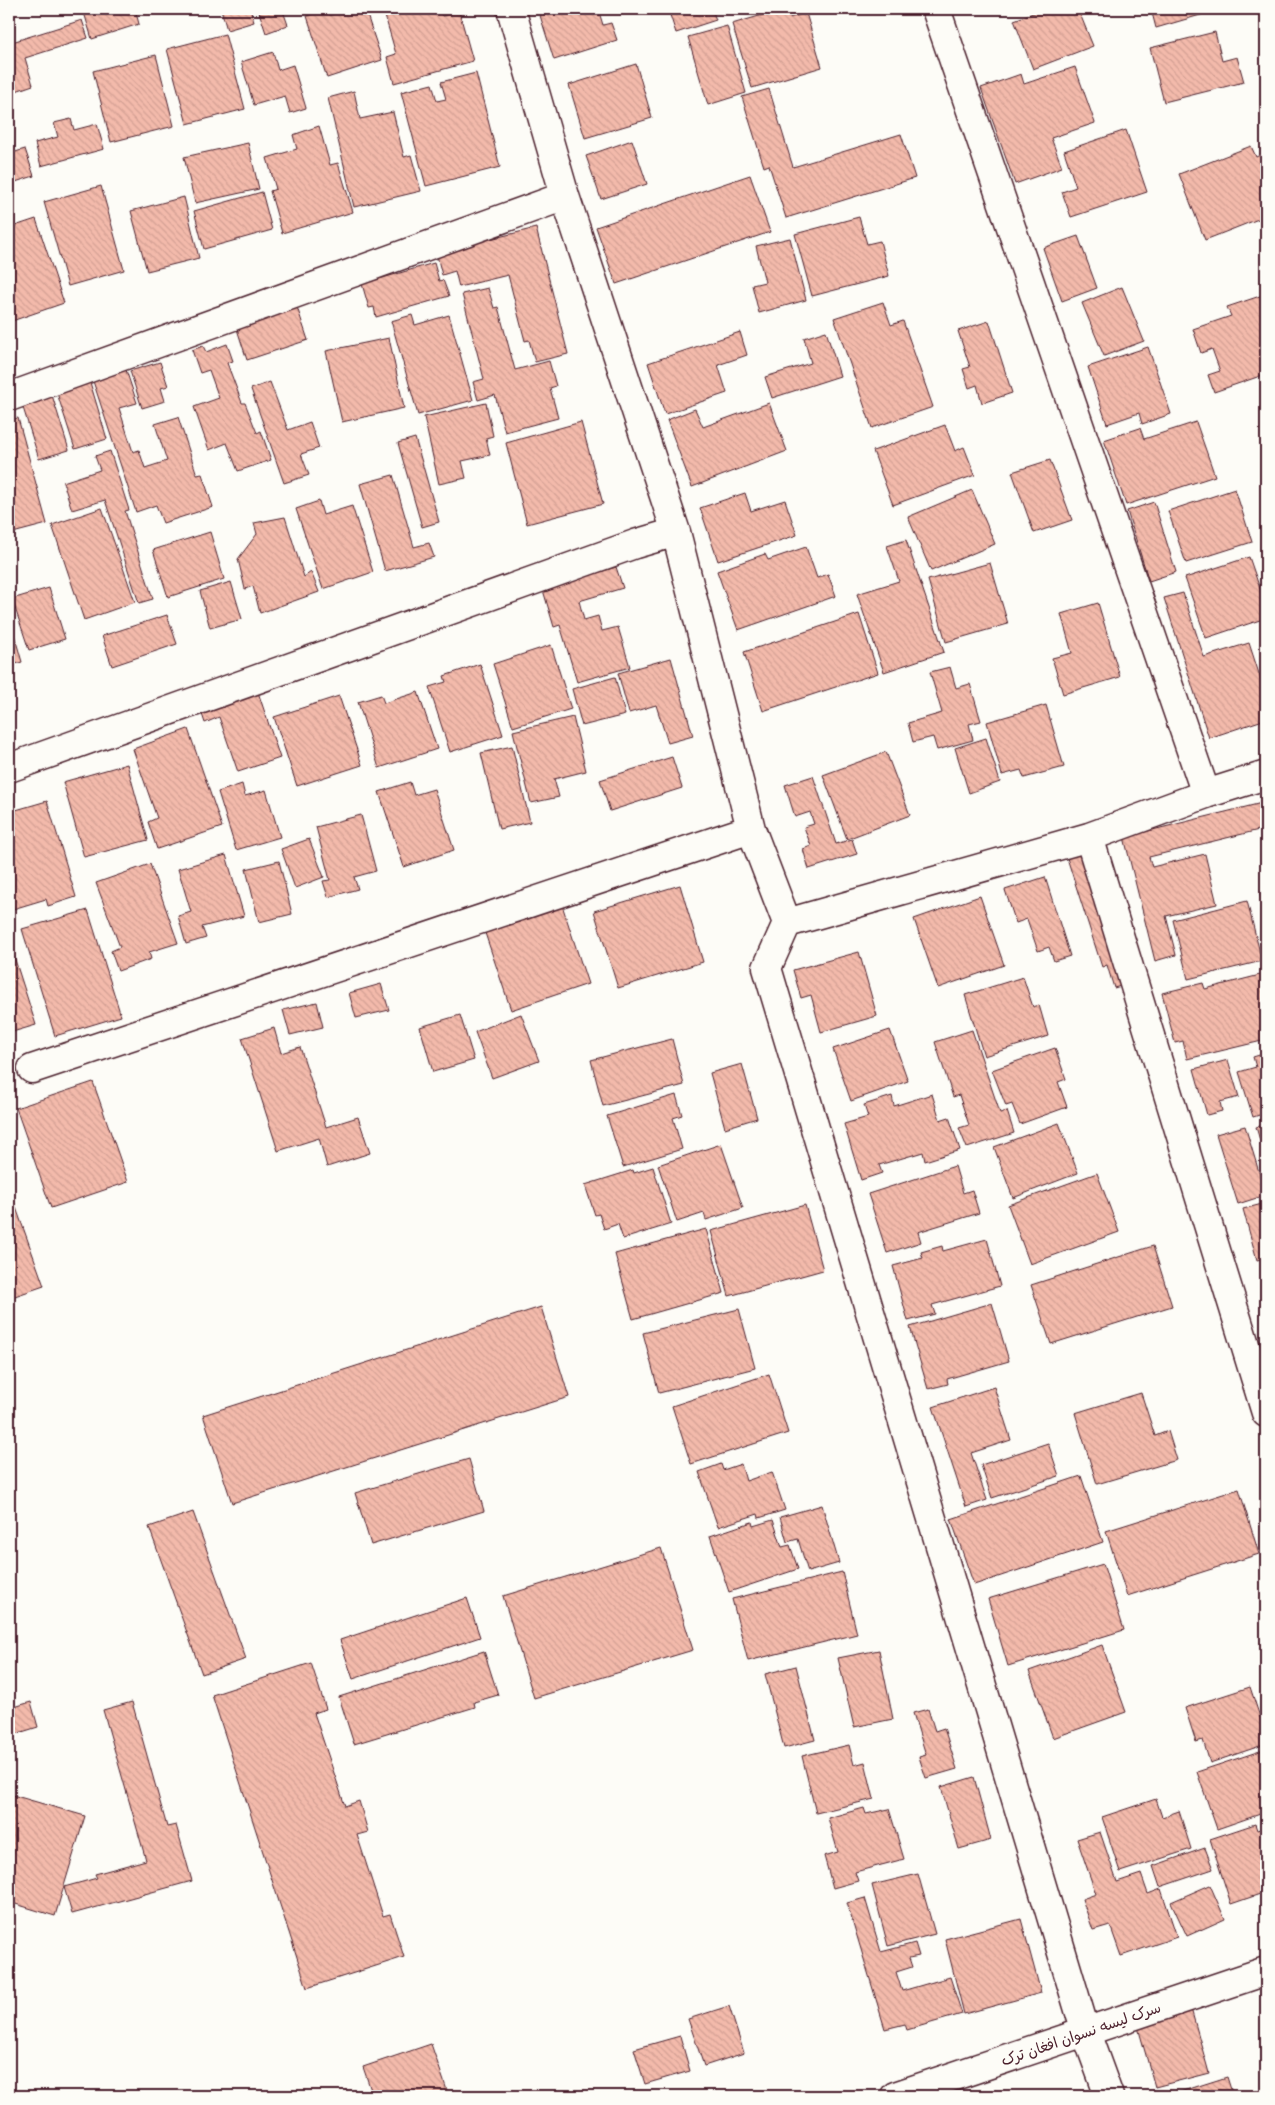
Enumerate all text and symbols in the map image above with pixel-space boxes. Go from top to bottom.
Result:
street label: سرک لیسه نسوان افغان‌ ترک [997,1994,1165,2074]

